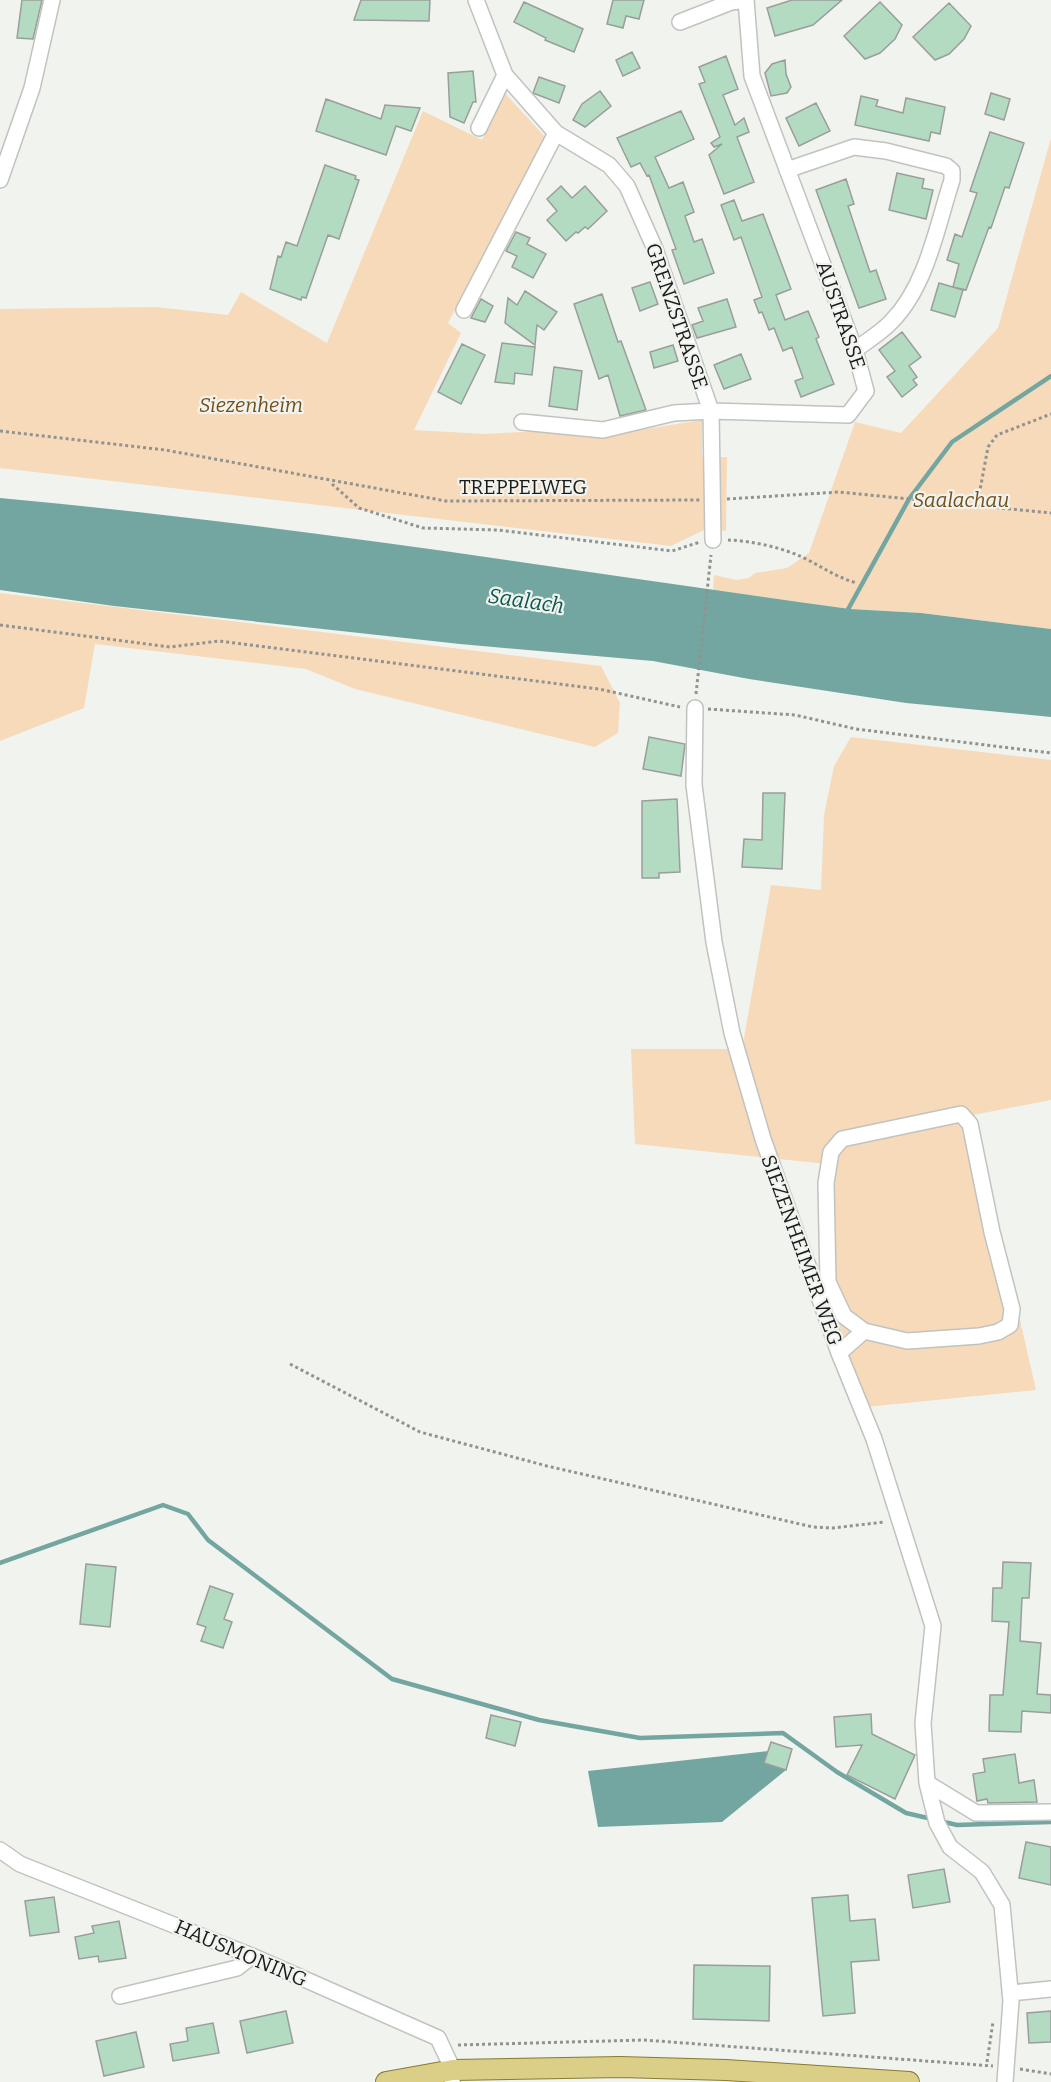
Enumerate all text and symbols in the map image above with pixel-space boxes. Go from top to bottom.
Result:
street label: GRENZSTRASSE [641,240,713,392]
street label: AUSTRASSE [811,258,871,372]
park label: Siezenheim [199,393,303,417]
street label: TREPPELWEG [459,475,587,499]
park label: Saalachau [913,488,1009,512]
water label: Saalach [486,583,566,619]
street label: SIEZENHEIMER WEG [756,1151,848,1349]
street label: HAUSMONING [171,1914,311,1992]

